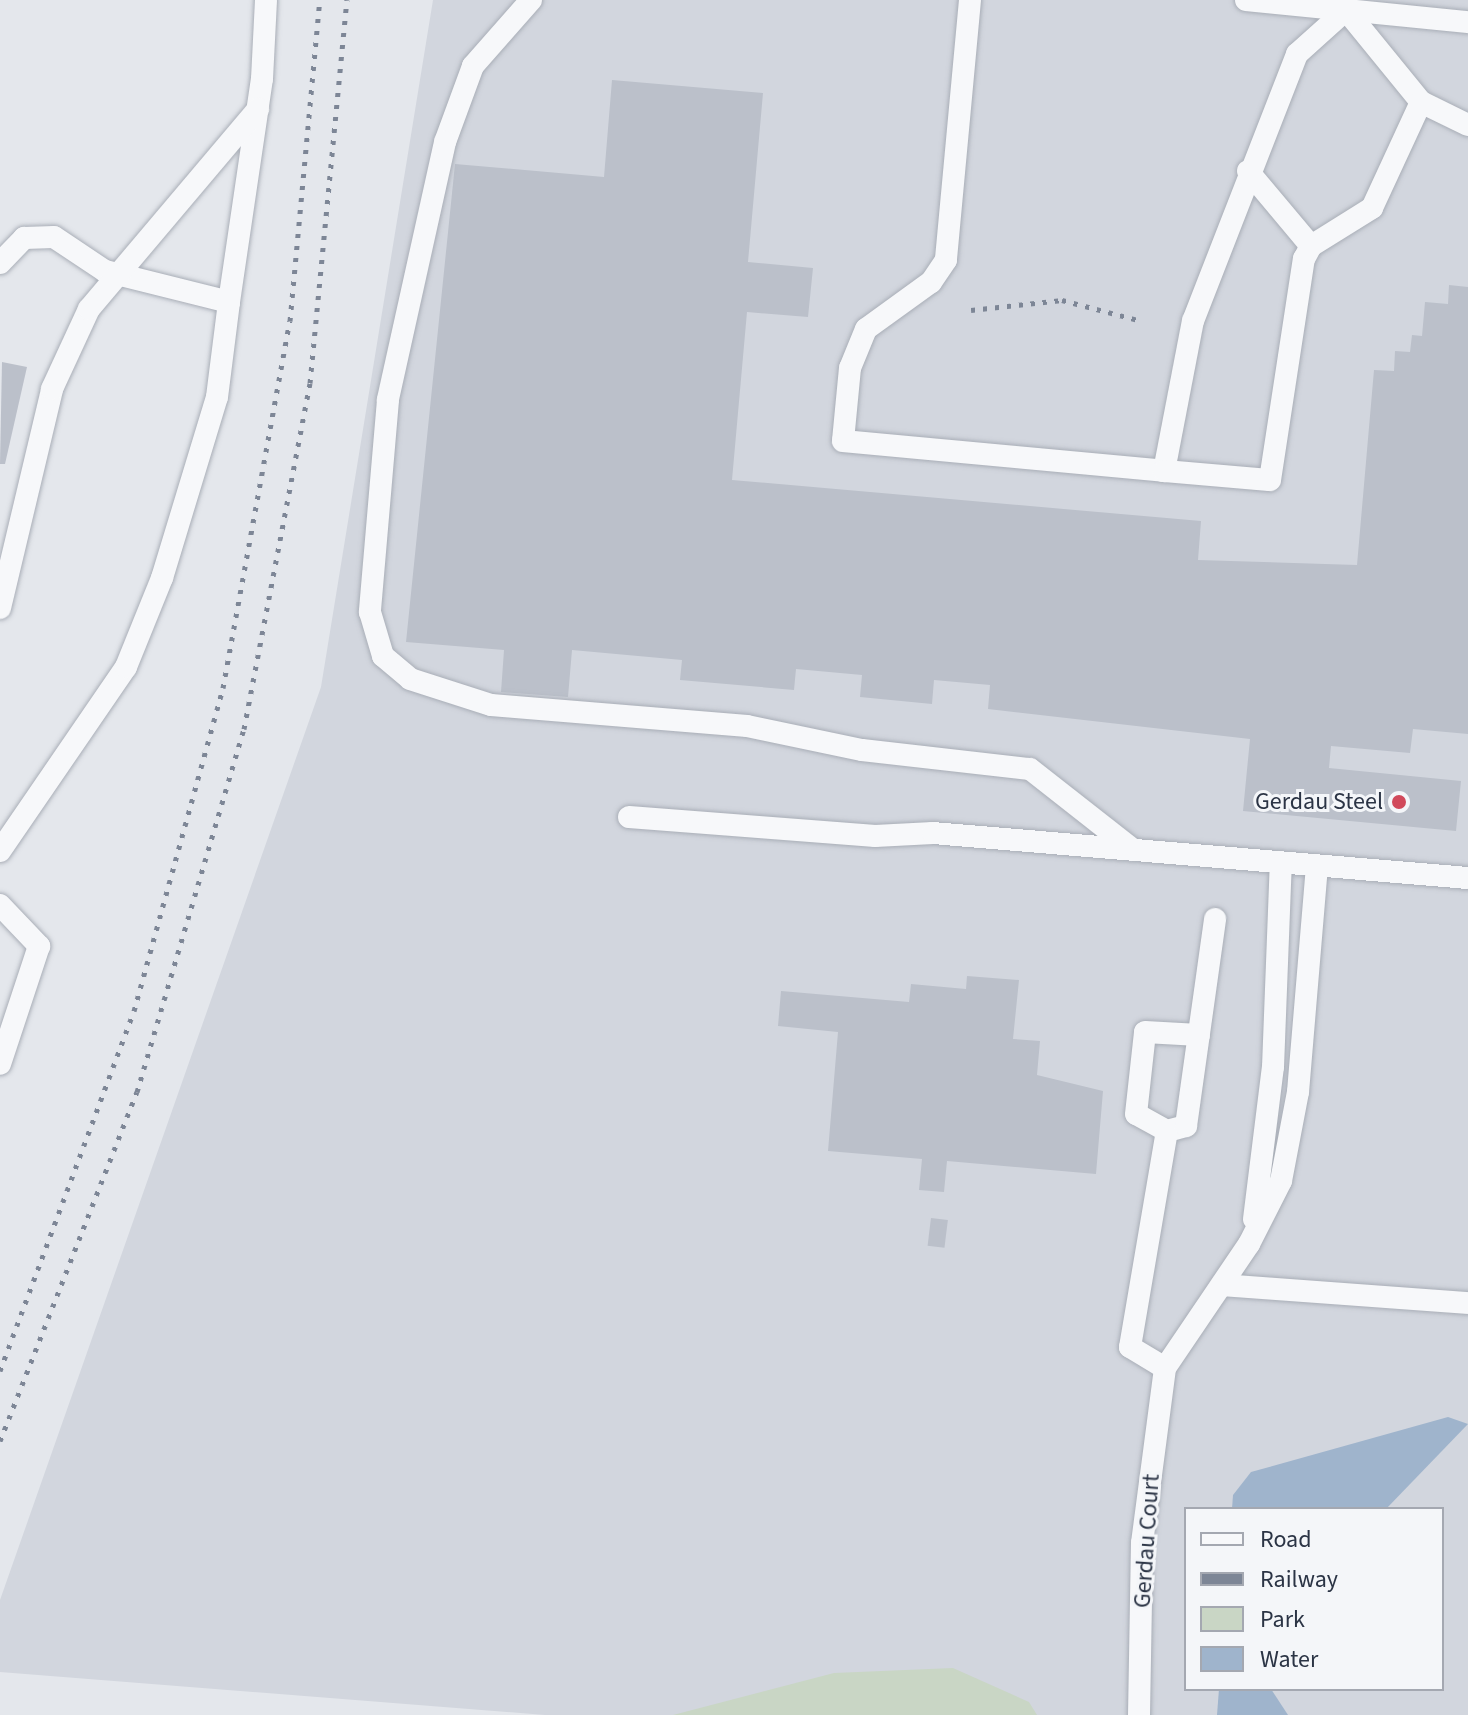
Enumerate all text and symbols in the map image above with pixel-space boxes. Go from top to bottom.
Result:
place label: Gerdau Steel [1255,788,1383,816]
marker: Gerdau Steel [1390,793,1408,811]
street label: Gerdau Court [1128,1473,1166,1609]
legend [1184,1507,1444,1691]
text: Road [1260,1522,1312,1557]
text: Railway [1260,1562,1338,1597]
text: Park [1260,1602,1305,1637]
text: Water [1260,1642,1318,1677]

